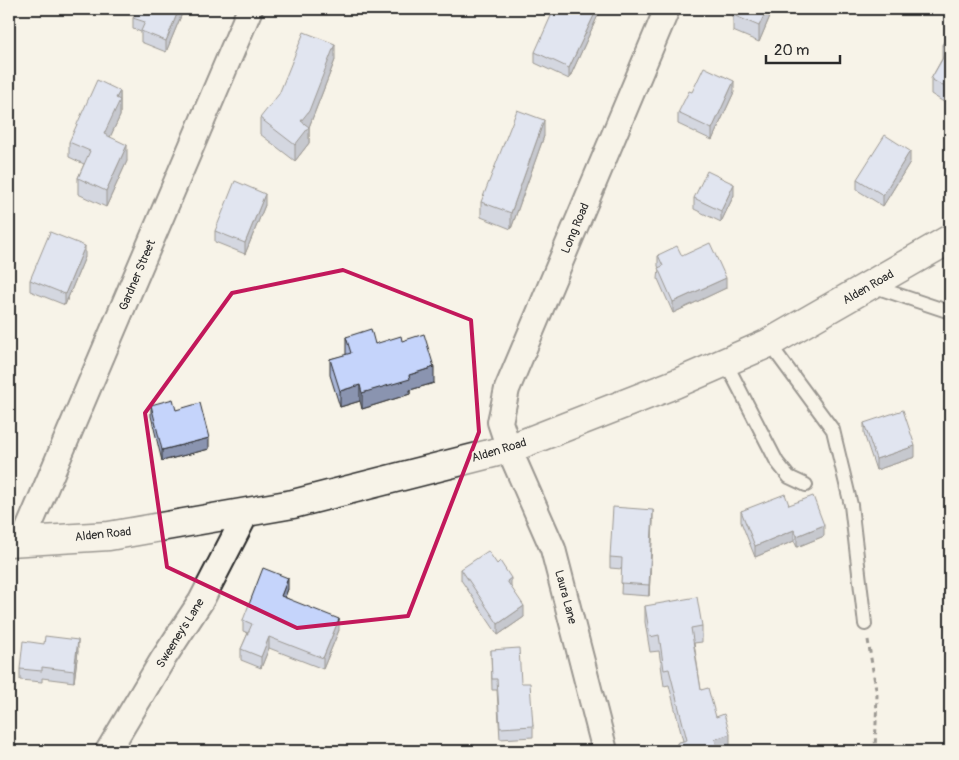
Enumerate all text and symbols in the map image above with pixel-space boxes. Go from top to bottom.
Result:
scale bar [766,32,840,64]
text: 20 m [774,41,809,60]
street label: Long Road [558,201,593,256]
street label: Gardner Street [116,237,159,313]
street label: Alden Road [840,267,897,308]
street label: Alden Road [470,435,528,466]
street label: Alden Road [74,524,132,545]
street label: Laura Lane [551,568,580,626]
street label: Sweeney's Lane [153,596,208,671]

